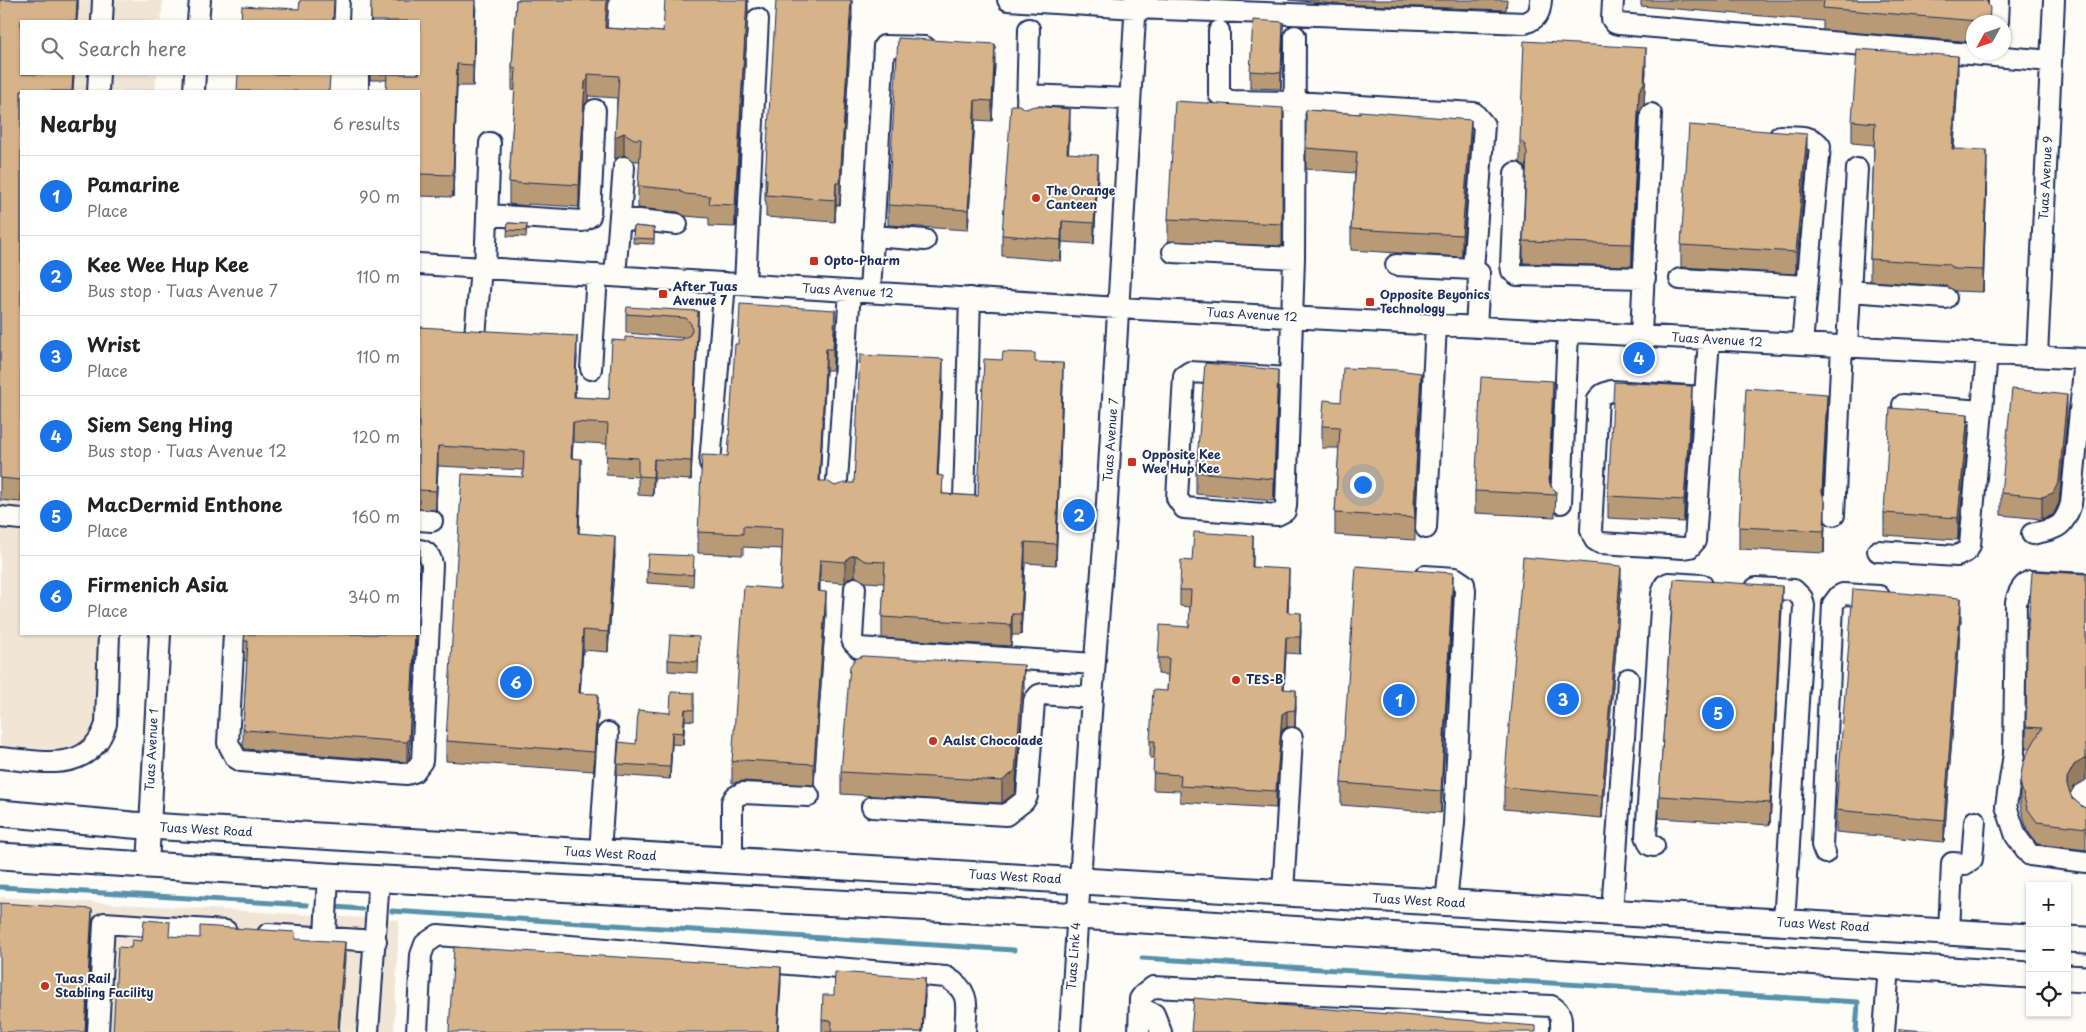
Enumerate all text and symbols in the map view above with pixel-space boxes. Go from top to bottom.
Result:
north arrow [1966,15,2011,60]
search box [20,20,420,75]
icon: search [38,34,66,62]
text: Search here [78,34,187,62]
text: Nearby [40,107,117,139]
text: 6 results [333,111,400,135]
street label: Tuas Avenue 9 [2034,135,2056,220]
text: Pamarine [87,170,180,198]
place label: The Orange Canteen [1046,181,1116,213]
text: 1 [52,184,60,208]
text: 90 m [359,184,400,208]
marker: The Orange Canteen [1030,192,1042,204]
text: Place [87,198,128,222]
text: Kee Wee Hup Kee [87,250,249,278]
place label: Opto-Pharm [824,251,900,269]
marker: Opto-Pharm [808,255,820,267]
text: 2 [50,264,62,288]
text: 110 m [357,264,400,288]
place label: After Tuas Avenue 7 [672,277,738,309]
text: Bus stop · Tuas Avenue 7 [87,278,278,302]
street label: Tuas Avenue 12 [802,279,894,301]
place label: Opposite Beyonics Technology [1380,285,1490,317]
marker: After Tuas Avenue 7 [657,288,669,300]
marker: Opposite Beyonics Technology [1364,296,1376,308]
street label: Tuas Avenue 12 [1206,303,1298,325]
street label: Tuas Avenue 12 [1671,328,1763,350]
text: Wrist [87,330,141,358]
pin: 4 [1623,339,1655,377]
text: 3 [51,344,61,368]
text: 110 m [357,344,400,368]
text: Place [87,358,128,382]
street label: Tuas Avenue 7 [1098,397,1122,483]
text: Siem Seng Hing [87,410,233,438]
text: 4 [51,424,61,448]
text: 120 m [353,424,400,448]
text: Bus stop · Tuas Avenue 12 [87,438,287,462]
place label: Opposite Kee Wee Hup Kee [1142,445,1221,477]
marker: Opposite Kee Wee Hup Kee [1126,456,1138,468]
your location [1350,472,1376,498]
text: MacDermid Enthone [87,490,282,518]
pin: 2 [1063,496,1095,534]
text: 5 [51,504,61,528]
text: 160 m [352,504,400,528]
text: Place [87,518,128,542]
text: Firmenich Asia [87,570,229,598]
text: 6 [50,584,62,608]
text: 340 m [348,584,400,608]
text: Place [87,598,128,622]
pin: 6 [500,663,532,701]
place label: TES-B [1246,670,1283,688]
marker: TES-B [1230,674,1242,686]
pin: 3 [1547,680,1579,718]
pin: 1 [1383,681,1415,719]
pin: 5 [1702,694,1734,732]
street label: Tuas Avenue 1 [140,708,162,792]
place label: Aalst Chocolade [943,731,1043,749]
marker: Aalst Chocolade [927,735,939,747]
street label: Tuas West Road [159,818,253,840]
street label: Tuas West Road [563,842,657,864]
street label: Tuas West Road [968,865,1062,887]
map controls [2026,882,2071,1017]
button: + [2026,882,2071,927]
street label: Tuas West Road [1372,889,1466,911]
street label: Tuas West Road [1776,913,1870,935]
street label: Tuas Link 4 [1062,921,1084,991]
button: − [2026,927,2071,972]
place label: Tuas Rail Stabling Facility [55,969,153,1001]
button: locate [2026,972,2071,1017]
marker: Tuas Rail Stabling Facility [39,980,51,992]

